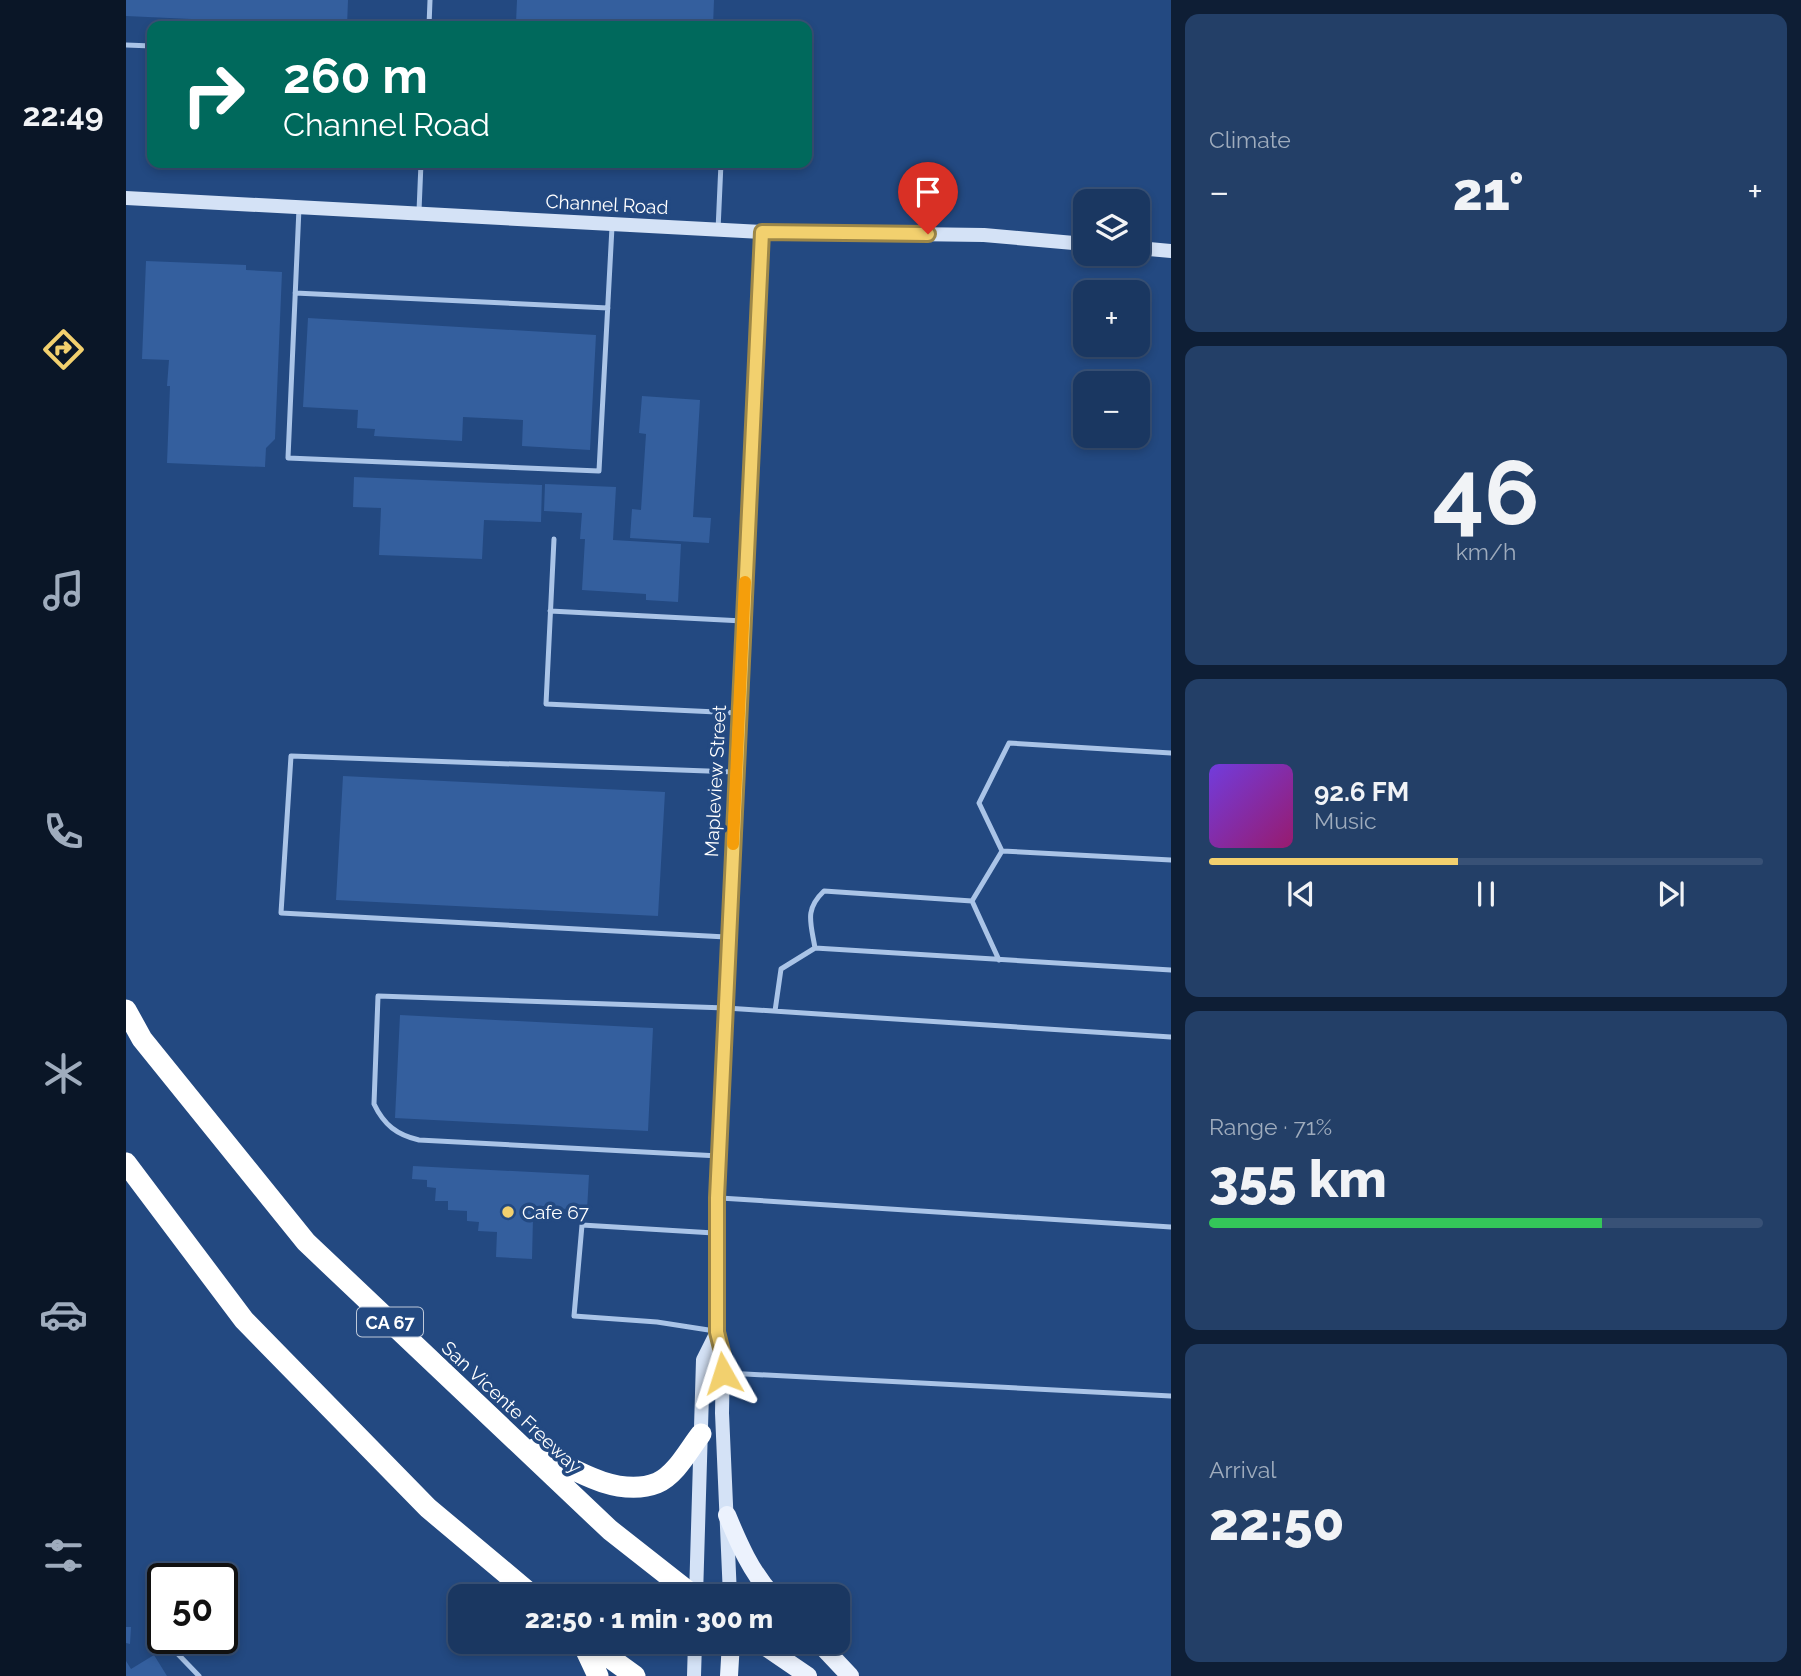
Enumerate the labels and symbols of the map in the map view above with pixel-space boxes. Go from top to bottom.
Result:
pin [898,162,958,234]
street label: Channel Road [545,190,669,218]
street label: Mapleview Street [700,704,730,858]
place label: Cafe 67 [522,1201,589,1223]
marker: Cafe 67 [500,1204,516,1220]
road number: CA 67 [357,1308,423,1336]
street label: San Vicente Freeway [437,1336,587,1478]
position arrow [686,1336,760,1410]
speed limit sign: 50 [147,1563,238,1654]

